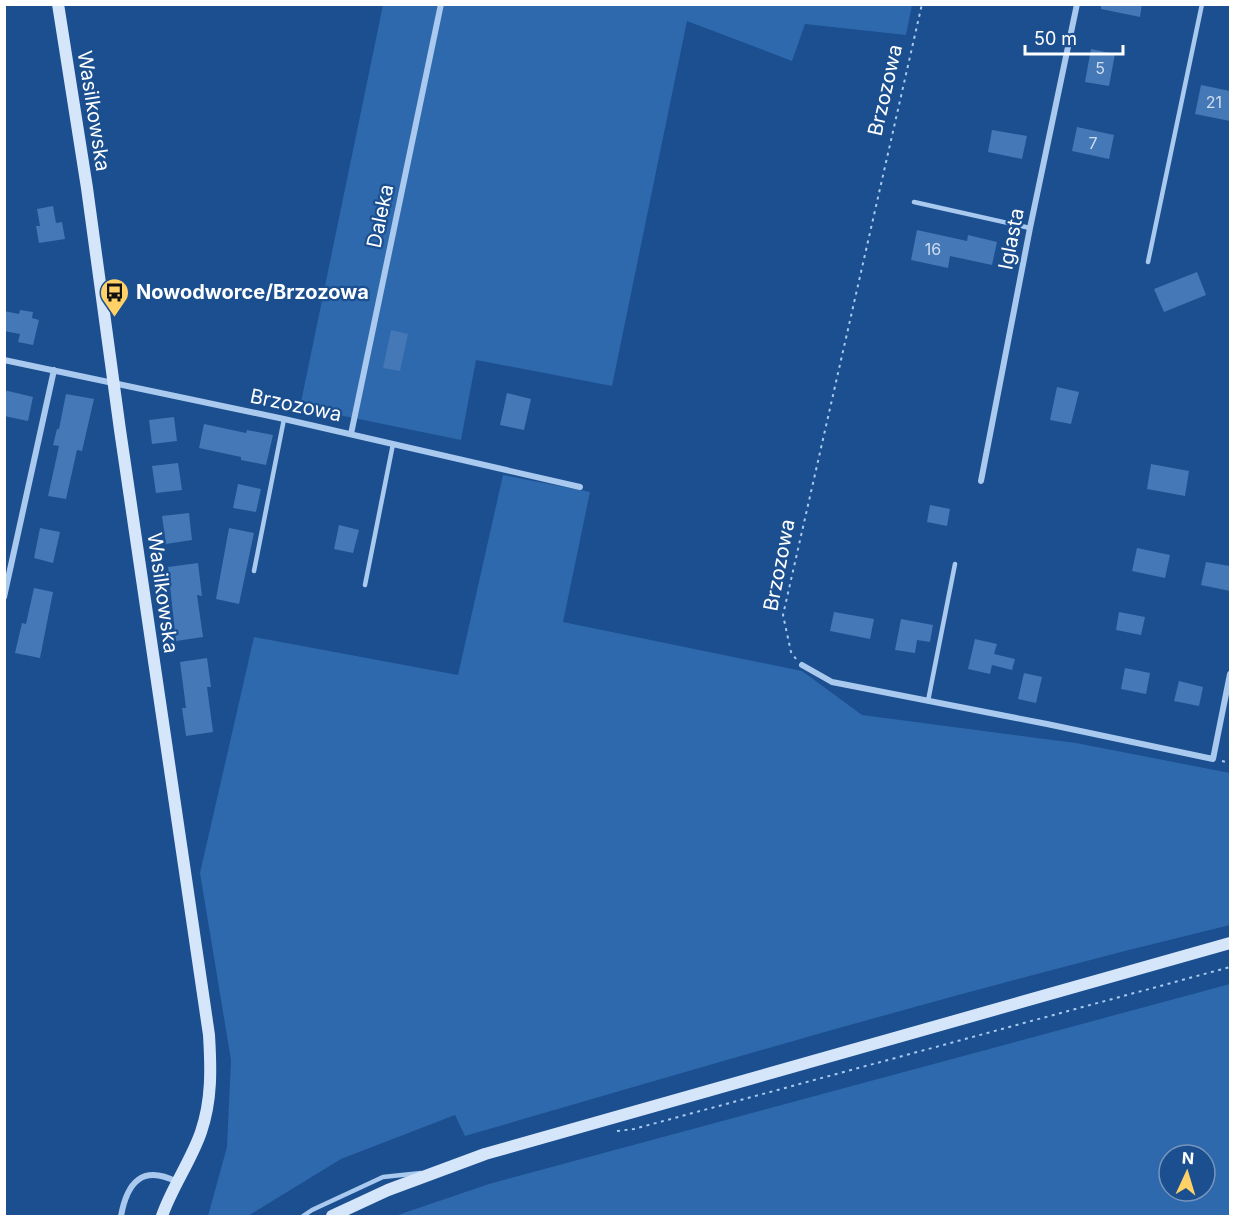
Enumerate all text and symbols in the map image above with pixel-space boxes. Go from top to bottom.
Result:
scale bar [1025,18,1122,56]
text: 50 m [1034,28,1077,49]
street label: Brzozowa [863,42,907,138]
street label: Wasilkowska [73,49,115,173]
house number: 5 [1095,58,1105,78]
house number: 21 [1206,92,1222,112]
house number: 7 [1088,133,1098,153]
street label: Daleka [362,182,398,250]
street label: Iglasta [993,206,1029,272]
house number: 16 [925,239,941,259]
bus stop icon: Nowodworce/Brzozowa [99,276,131,318]
place label: Nowodworce/Brzozowa [136,280,369,304]
street label: Brzozowa [248,384,344,426]
street label: Brzozowa [758,517,800,613]
street label: Wasilkowska [143,531,183,655]
north arrow [1157,1143,1217,1203]
text: N [1181,1148,1195,1168]

